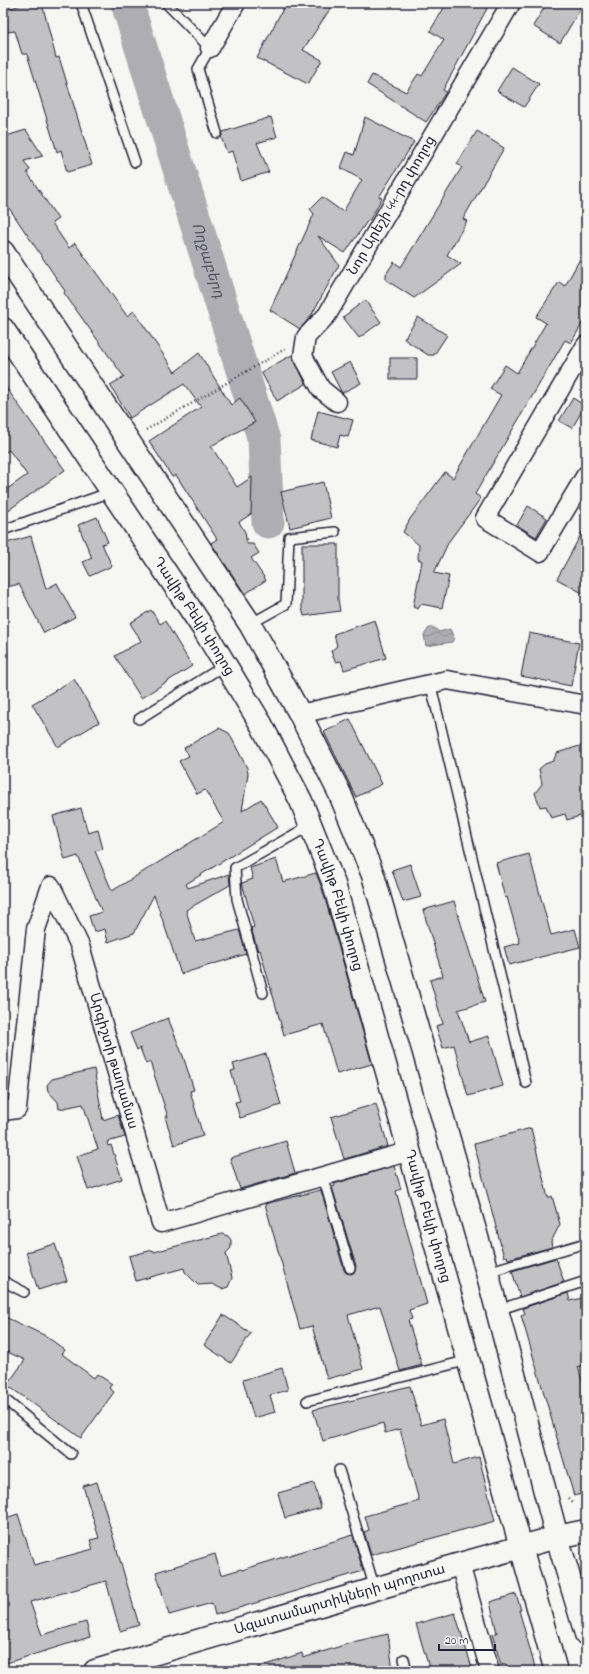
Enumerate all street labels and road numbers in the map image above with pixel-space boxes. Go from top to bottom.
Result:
street label: Նոր Արեշի 44-րդ փողոց [342,132,441,279]
street label: Դավիթ Բեկի փողոց [148,553,240,680]
street label: Դավիթ Բեկի փողոց [307,836,369,974]
street label: Արգիշտի թաղամաս [84,990,143,1132]
street label: Դավիթ Բեկի փողոց [399,1147,457,1285]
street label: Ազատամարտիկների պողոտա [232,1558,448,1640]

